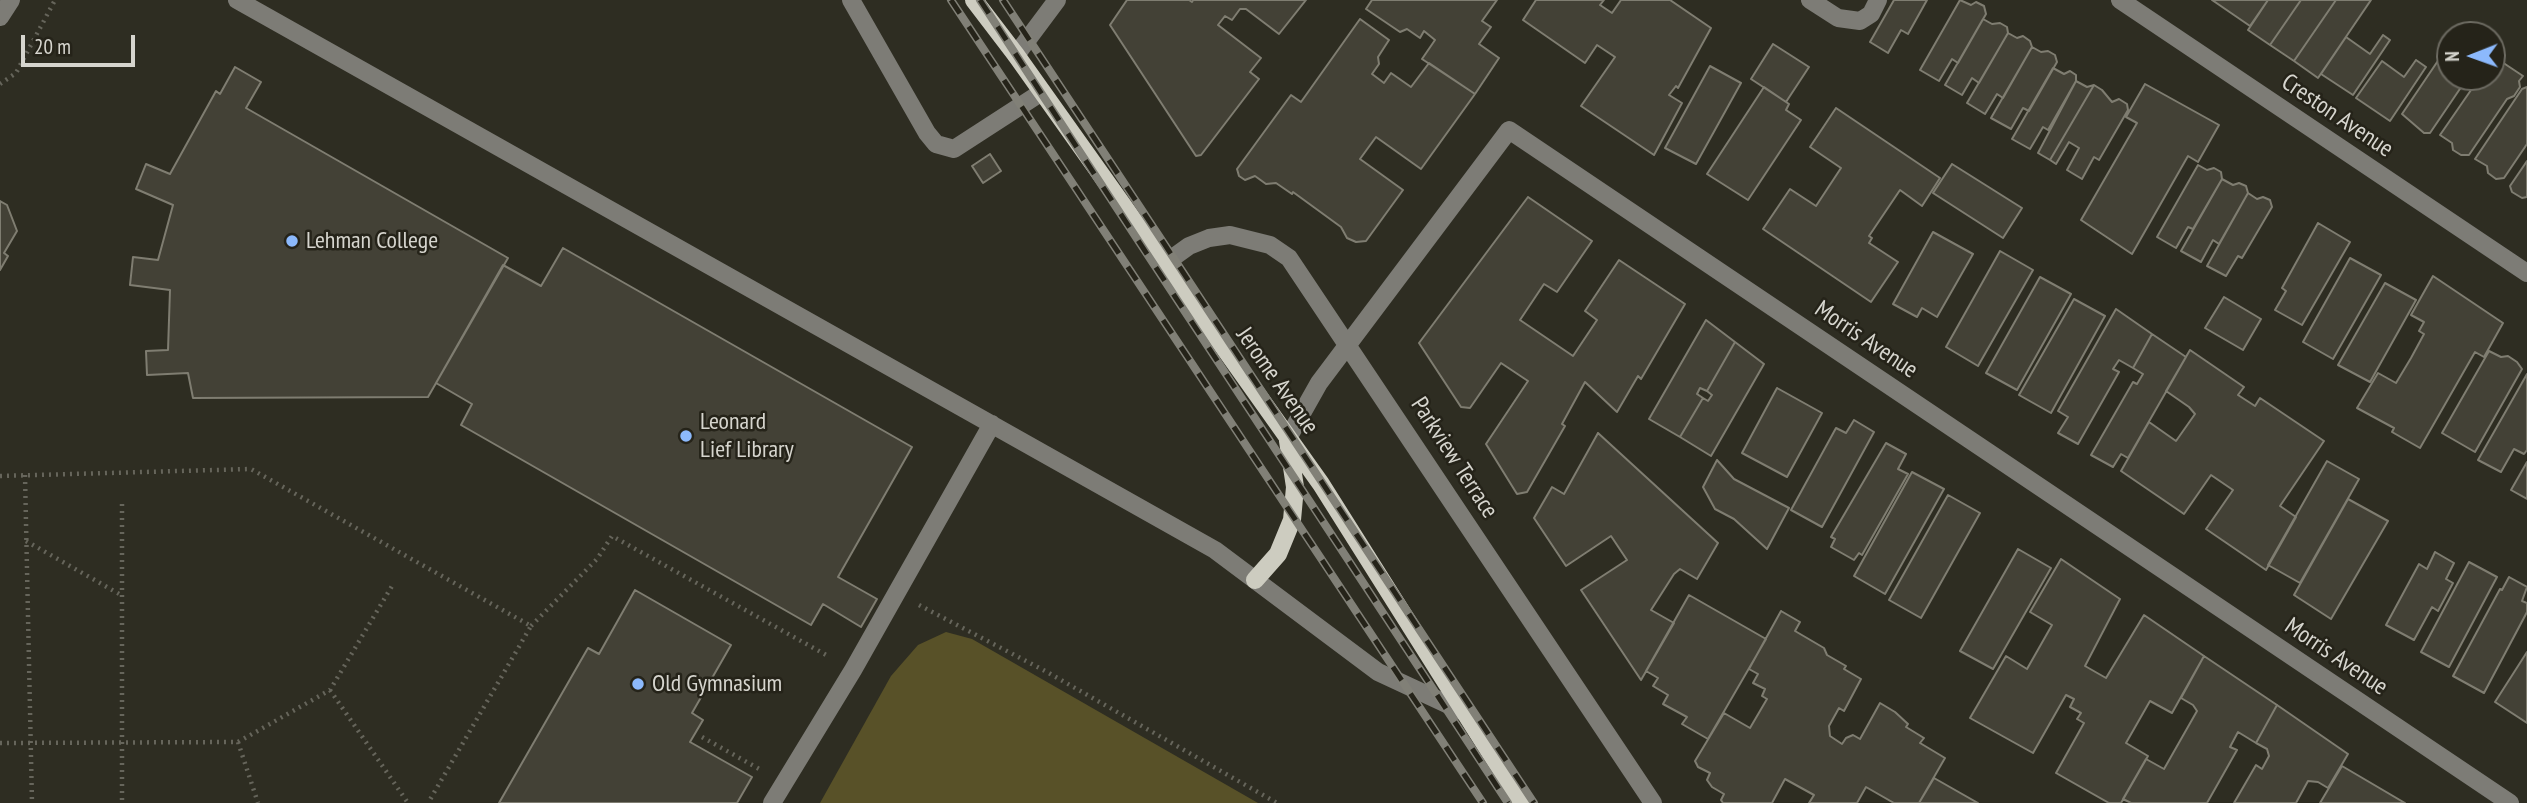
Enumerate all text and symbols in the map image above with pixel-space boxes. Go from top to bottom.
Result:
scale bar [24,21,138,65]
north arrow [2436,21,2506,91]
text: 20 m [34,33,71,60]
text: N [2440,51,2464,62]
street label: Creston Avenue [2276,68,2398,164]
place label: Lehman College [306,227,438,255]
marker: Lehman College [284,233,300,249]
street label: Morris Avenue [1809,295,1923,385]
street label: Jerome Avenue [1230,322,1324,440]
street label: Parkview Terrace [1404,392,1504,524]
place label: Leonard Lief Library [700,408,794,464]
marker: Leonard Lief Library [678,428,694,444]
street label: Morris Avenue [2279,612,2393,702]
place label: Old Gymnasium [652,670,782,698]
marker: Old Gymnasium [630,676,646,692]

